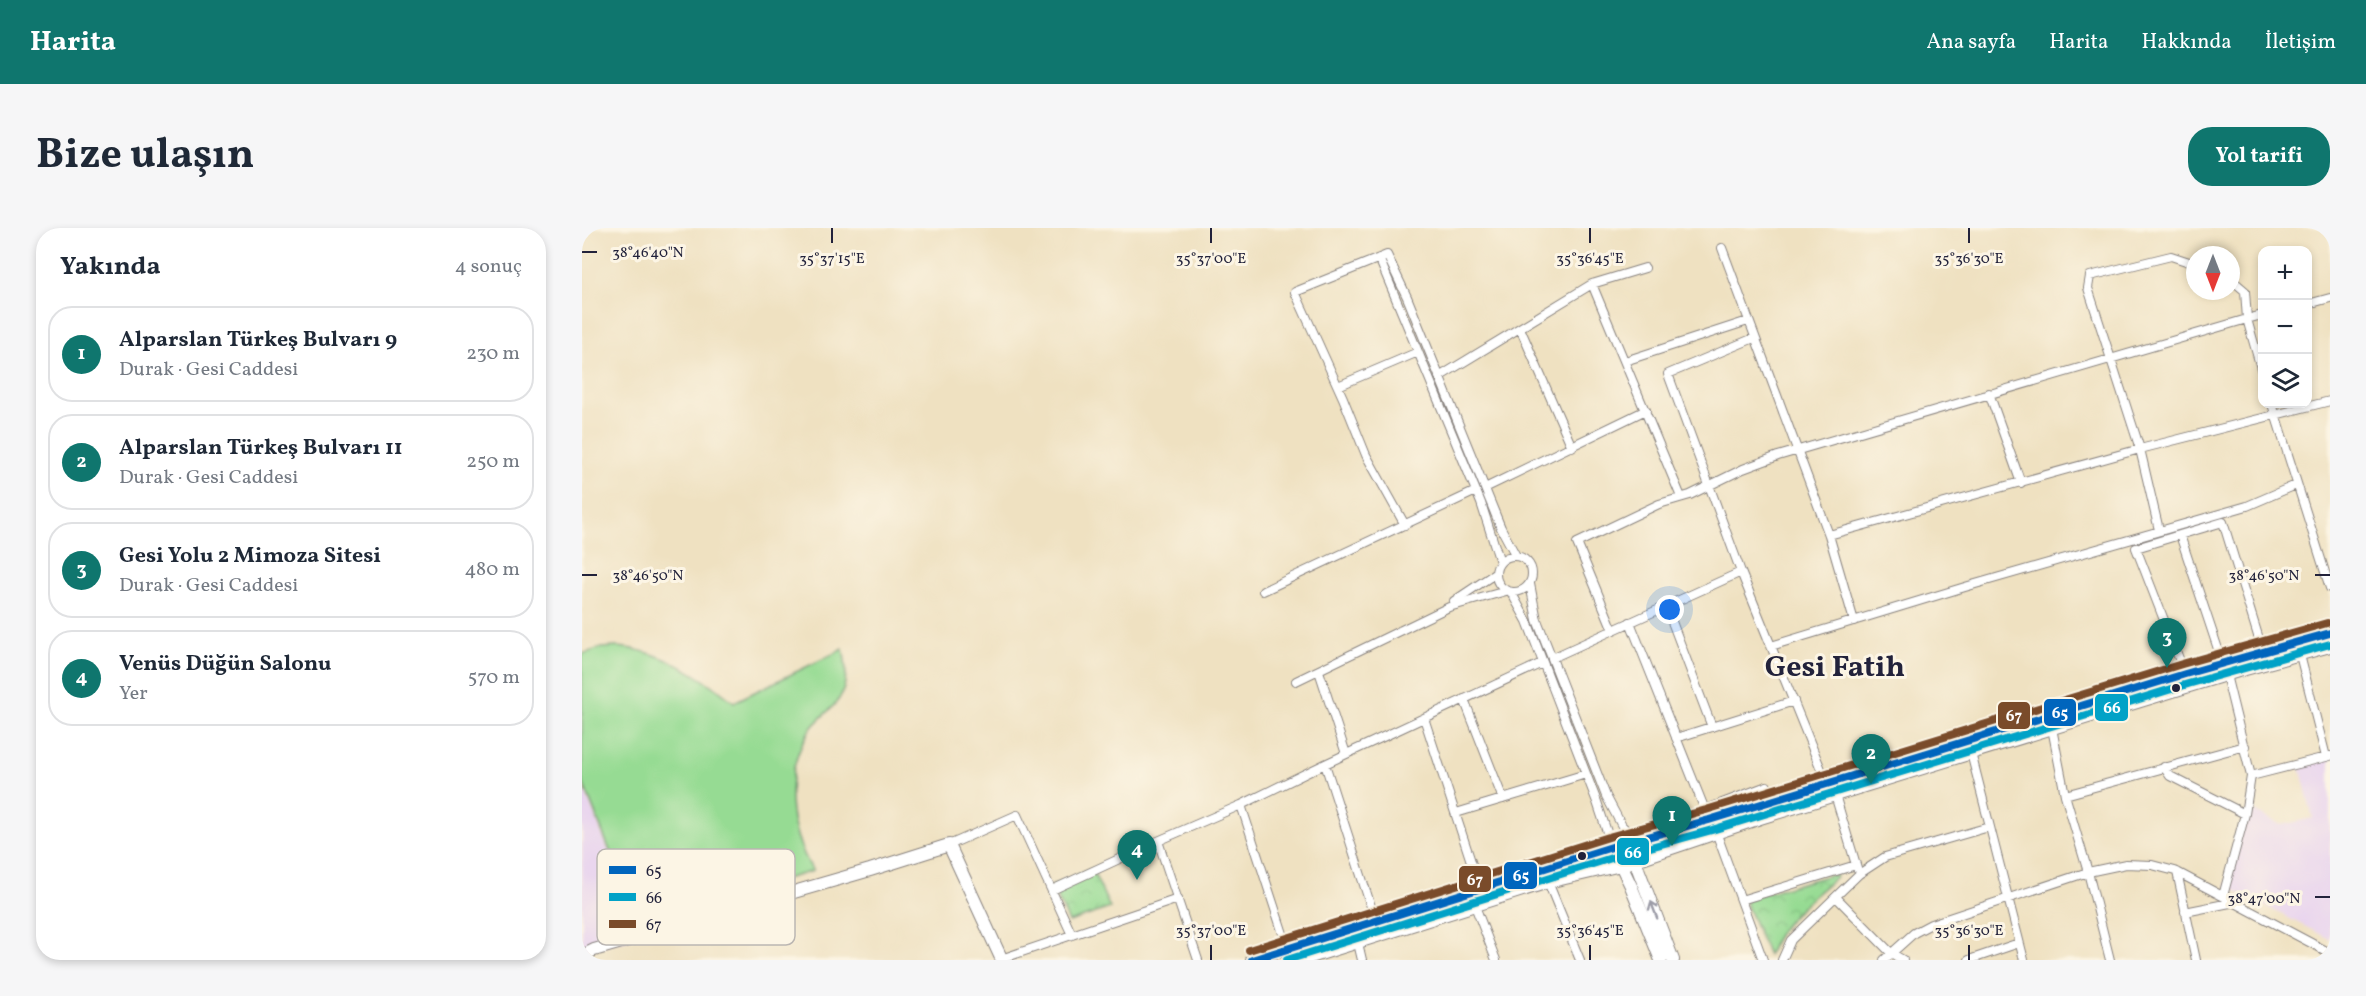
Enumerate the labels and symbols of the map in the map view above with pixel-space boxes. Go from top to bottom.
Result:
text: 38°46'40"N [612,243,684,264]
north arrow [2186,246,2240,300]
text: 35°37'15"E [799,249,865,270]
text: 35°37'00"E [1176,249,1246,270]
text: 35°36'45"E [1556,249,1624,270]
text: 35°36'30"E [1934,249,2004,270]
text: 38°46'50"N [613,566,684,587]
text: 38°46'50"N [2229,566,2300,587]
your location [1655,595,1684,624]
pin: 3 [2148,618,2186,668]
district label: Gesi Fatih [1765,647,1905,689]
unlabelled marker [2170,682,2182,694]
line badge: 66 [2094,693,2129,722]
line badge: 65 [2043,698,2077,727]
text: 66 [2103,698,2121,720]
line badge: 67 [1997,701,2031,730]
text: 65 [2052,703,2069,725]
text: 67 [2006,706,2023,728]
pin: 2 [1852,734,1890,784]
pin: 1 [1652,796,1692,846]
pin: 4 [1118,830,1156,880]
line badge: 66 [1616,837,1650,866]
text: 66 [1624,843,1642,865]
legend [597,849,795,945]
unlabelled marker [1576,850,1588,862]
text: 65 [646,861,662,883]
line badge: 65 [1503,861,1538,890]
line badge: 67 [1458,865,1492,893]
text: 65 [1513,866,1530,888]
text: 67 [1467,870,1484,892]
text: 66 [646,888,662,910]
text: 38°47'00"N [2228,889,2300,910]
one-way arrow [1647,902,1658,920]
text: 67 [646,915,662,937]
text: 35°37'00"E [1176,921,1246,942]
text: 35°36'45"E [1556,921,1624,942]
text: 35°36'30"E [1934,921,2004,942]

